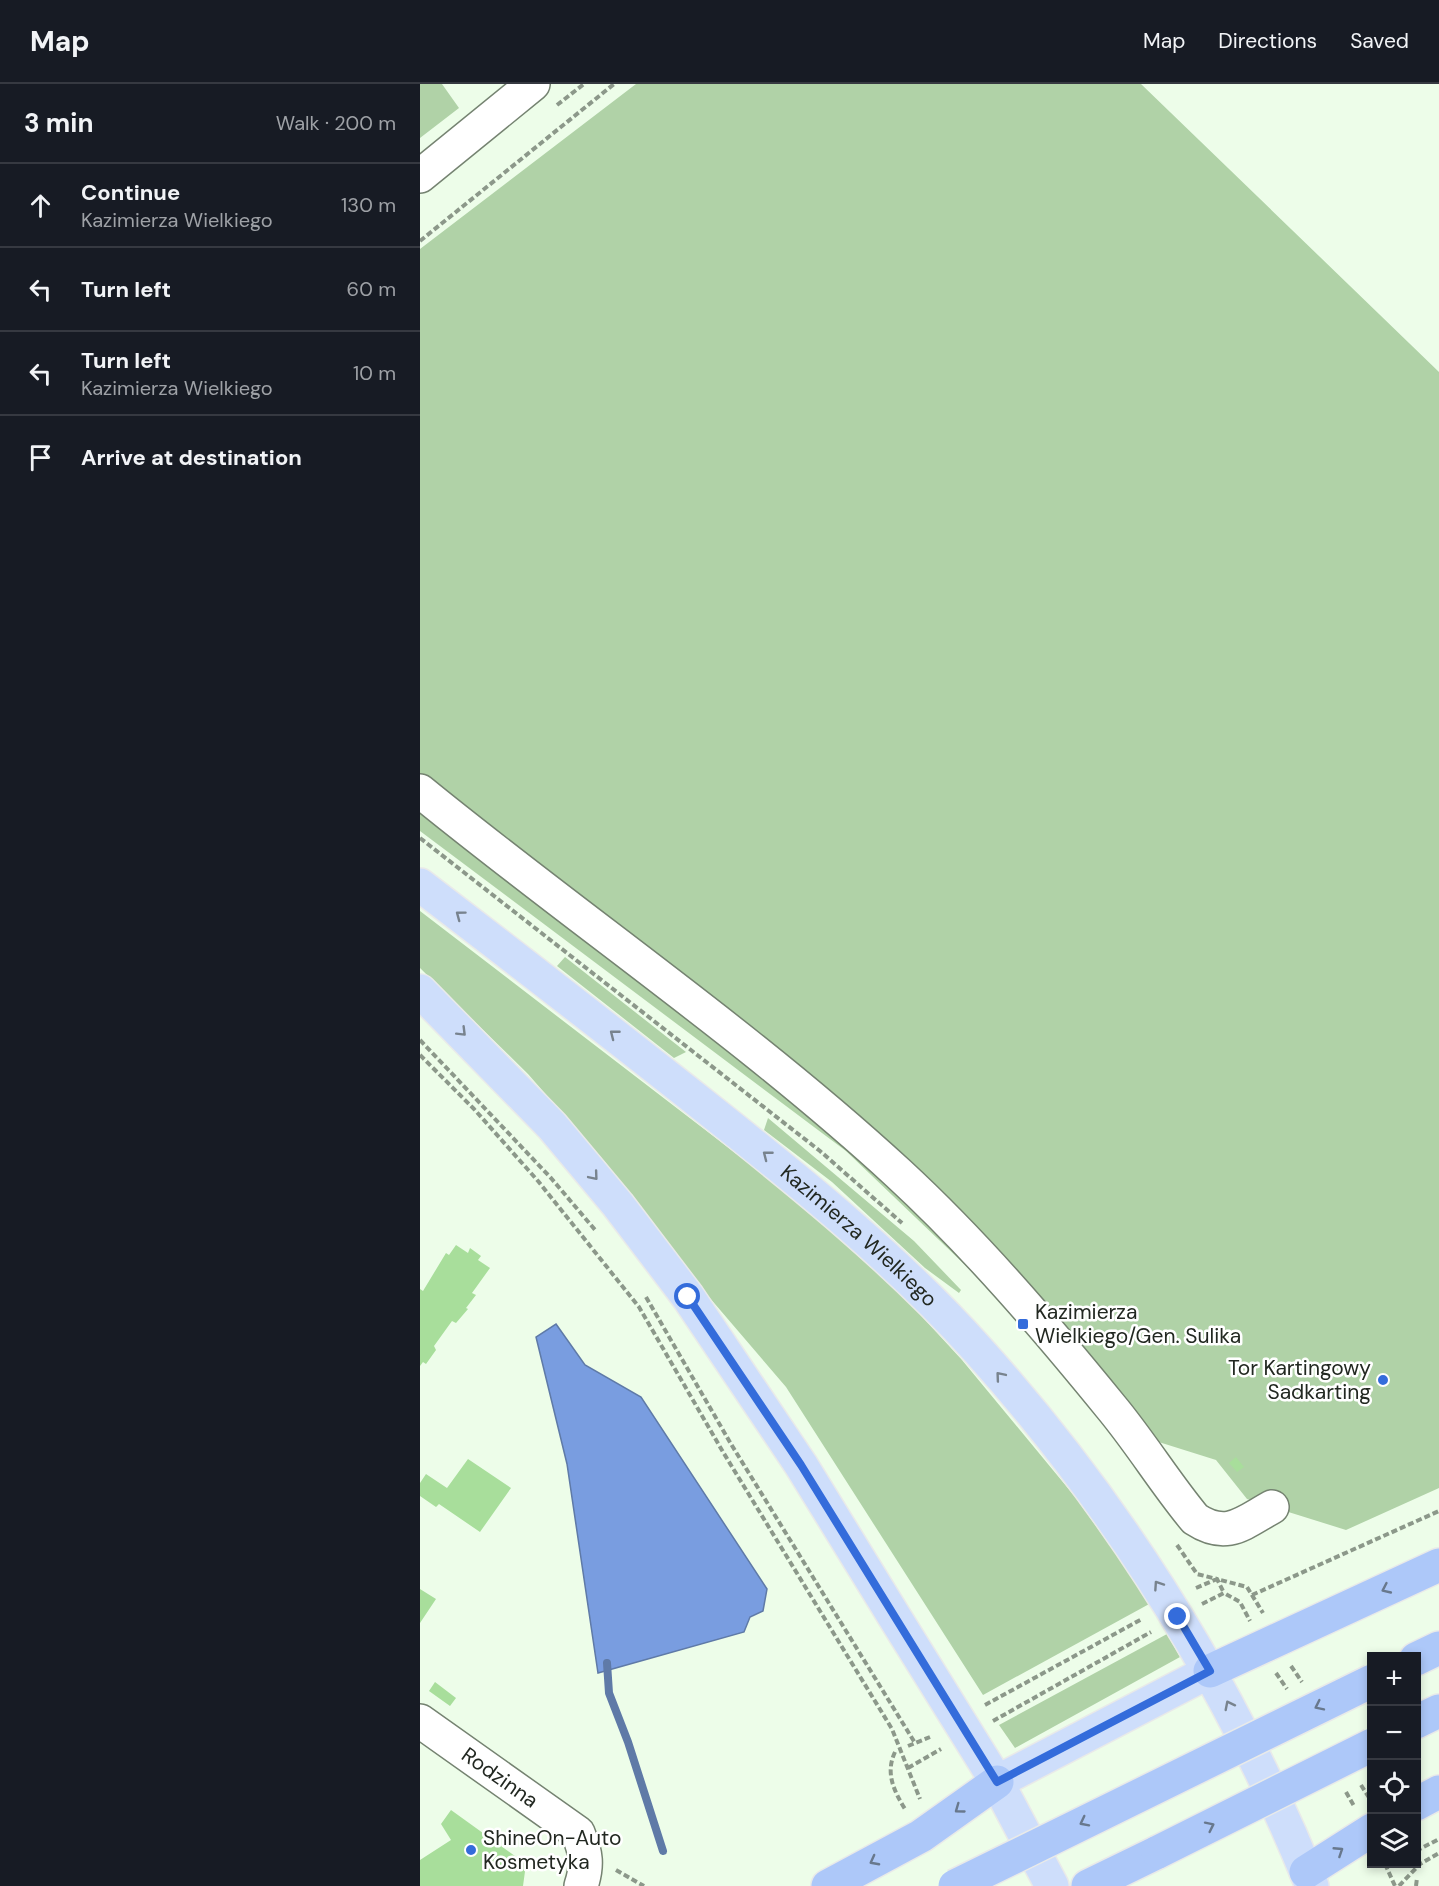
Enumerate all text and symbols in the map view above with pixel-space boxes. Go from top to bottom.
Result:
text: Map [30,23,90,60]
text: Map [1143,27,1185,55]
text: Directions [1218,27,1317,55]
text: Saved [1350,27,1409,55]
text: 3 min [24,106,93,140]
text: Walk · 200 m [276,110,396,136]
text: Continue [81,178,180,207]
icon: ahead [24,189,57,222]
text: 130 m [341,192,396,218]
text: Kazimierza Wielkiego [81,207,273,233]
icon: left [24,273,57,306]
text: Turn left [81,275,171,304]
text: 60 m [347,276,396,302]
text: Turn left [81,346,171,375]
icon: left [24,357,57,390]
text: 10 m [353,360,396,386]
text: Kazimierza Wielkiego [81,375,273,401]
icon: arrive [24,441,57,474]
text: Arrive at destination [81,443,302,472]
one-way arrow [455,912,466,923]
one-way arrow [455,1026,466,1036]
one-way arrow [610,1031,621,1042]
one-way arrow [763,1152,774,1163]
street label: Kazimierza Wielkiego [774,1158,943,1313]
one-way arrow [587,1169,598,1180]
route start [674,1283,700,1309]
place label: Kazimierza Wielkiego/Gen. Sulika [1035,1298,1241,1350]
marker: Kazimierza Wielkiego/Gen. Sulika [1016,1317,1030,1331]
place label: Tor Kartingowy Sadkarting [1228,1354,1371,1406]
one-way arrow [996,1372,1007,1383]
marker: Tor Kartingowy Sadkarting [1376,1373,1390,1387]
one-way arrow [1154,1581,1165,1592]
one-way arrow [1381,1582,1392,1594]
route end [1164,1603,1190,1629]
map controls [1367,1652,1421,1868]
button: + [1367,1652,1421,1706]
one-way arrow [1314,1699,1325,1711]
one-way arrow [1224,1700,1236,1711]
button: − [1367,1706,1421,1760]
street label: Rodzinna [456,1741,544,1814]
button: locate [1367,1760,1421,1814]
one-way arrow [954,1802,965,1813]
one-way arrow [1079,1814,1090,1826]
button: layers [1367,1814,1421,1868]
one-way arrow [1204,1821,1215,1833]
place label: ShineOn-Auto Kosmetyka [483,1824,621,1876]
marker: ShineOn-Auto Kosmetyka [464,1843,478,1857]
one-way arrow [1332,1847,1343,1858]
one-way arrow [870,1854,881,1865]

